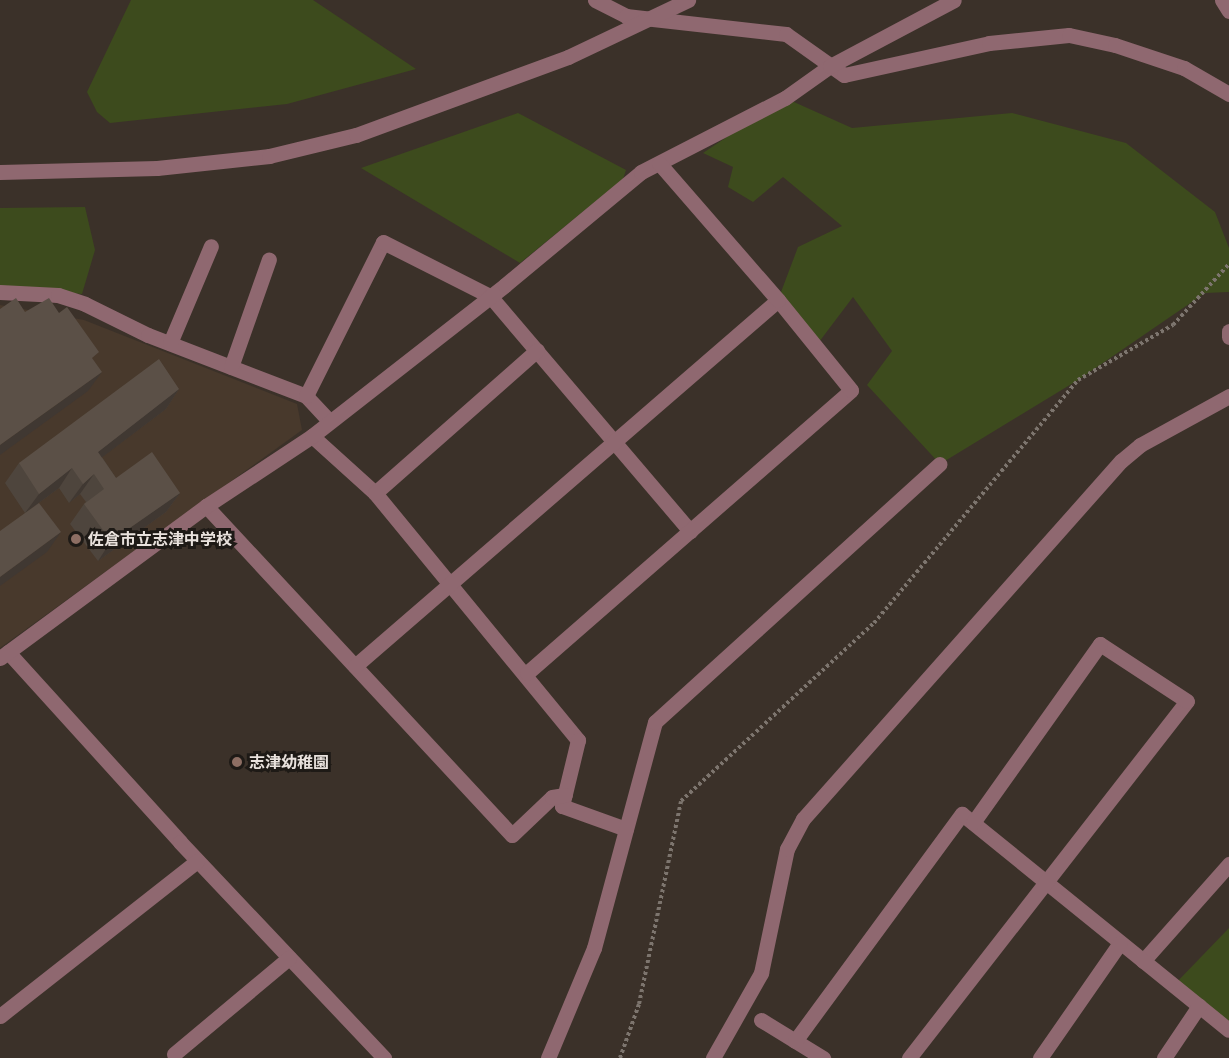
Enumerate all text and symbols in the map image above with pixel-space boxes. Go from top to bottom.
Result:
place label: 佐倉市立志津中学校 [88,529,232,549]
marker: 佐倉市立志津中学校 [69,532,83,546]
place label: 志津幼稚園 [249,752,329,772]
marker: 志津幼稚園 [230,755,244,769]

